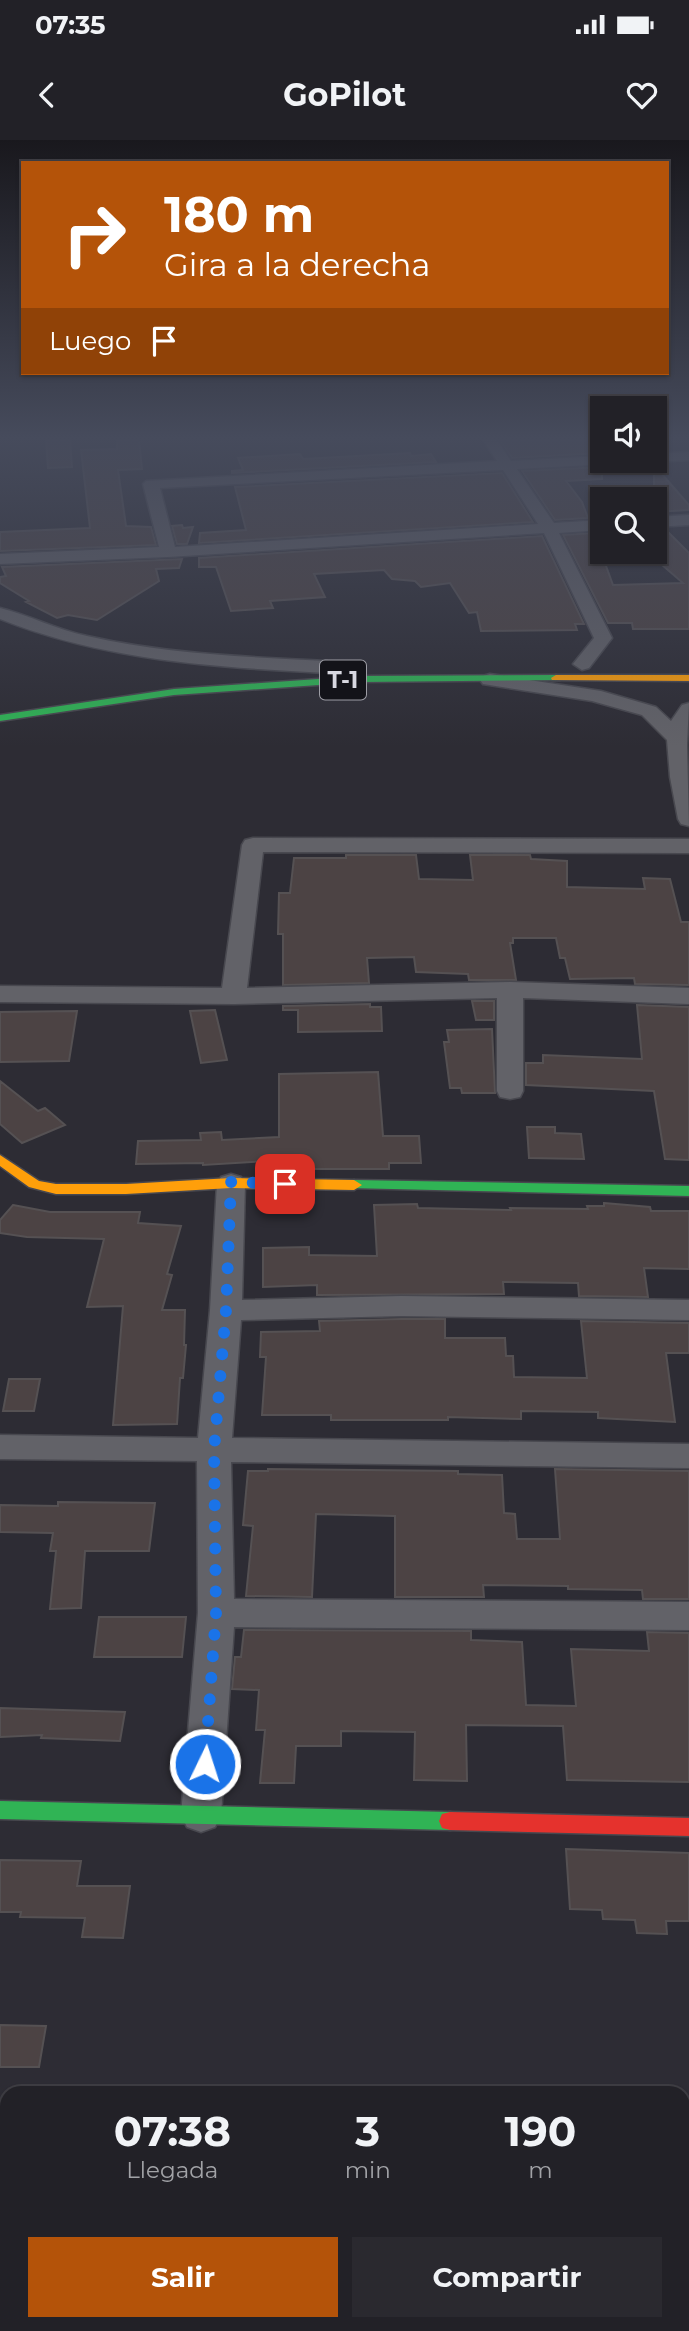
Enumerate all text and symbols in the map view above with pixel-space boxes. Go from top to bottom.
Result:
text: 07:35 [35,9,106,41]
text: GoPilot [283,75,406,114]
icon: back [28,76,66,114]
icon: heart [623,76,661,114]
text: 180 m [164,185,314,244]
icon: right [49,189,140,280]
text: Gira a la derecha [164,245,430,284]
icon: arrive [145,322,183,360]
text: Luego [49,325,131,357]
map controls [590,396,667,564]
button: sound [590,396,667,473]
button: search [590,487,667,564]
road number: T-1 [320,660,366,700]
pin [255,1154,315,1214]
icon: arrive [266,1165,304,1203]
position arrow [168,1727,242,1801]
text: 07:38 [114,2105,231,2157]
text: 3 [355,2105,380,2157]
text: 190 [505,2105,576,2157]
text: Llegada [126,2156,218,2184]
text: min [345,2156,391,2184]
text: m [528,2156,553,2184]
button: Salir [28,2237,338,2317]
button: Compartir [352,2237,662,2317]

